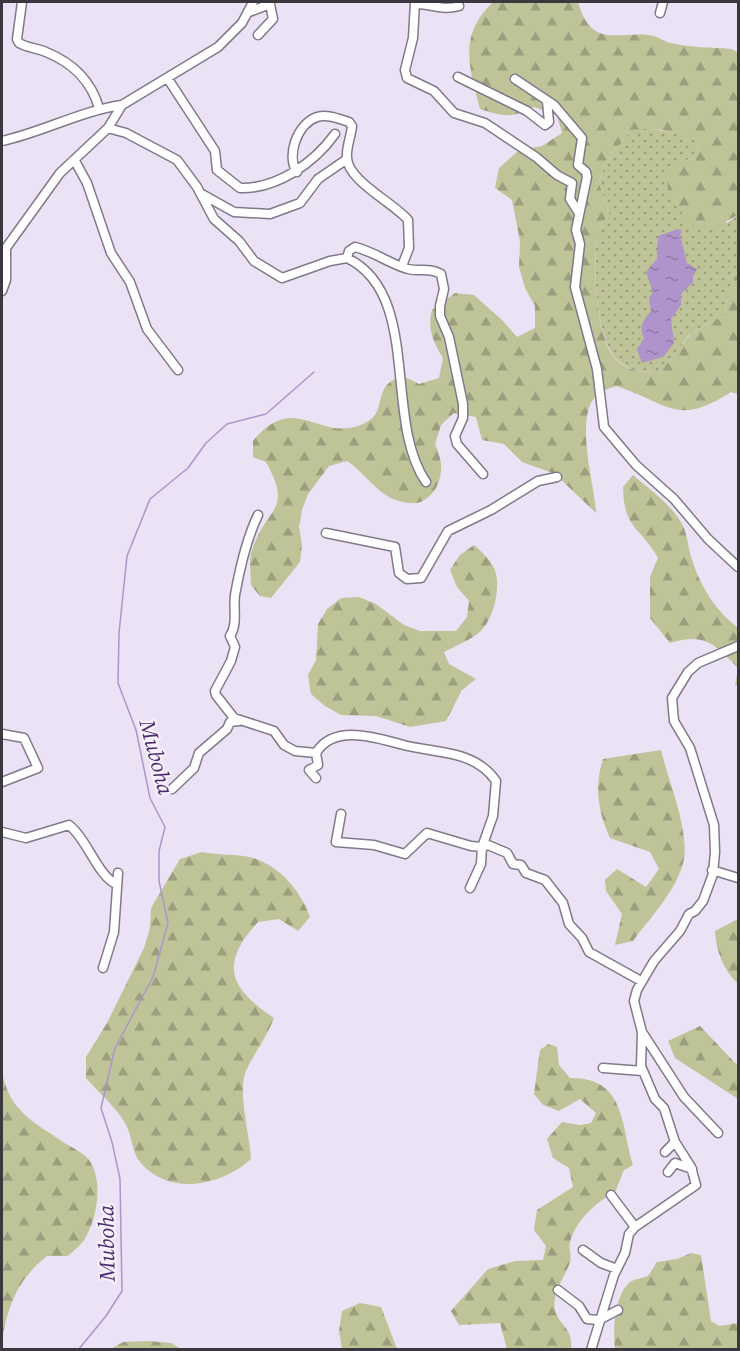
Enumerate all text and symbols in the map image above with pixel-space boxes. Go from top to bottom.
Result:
water label: Muboha [132,715,182,798]
water label: Muboha [90,1204,122,1283]

